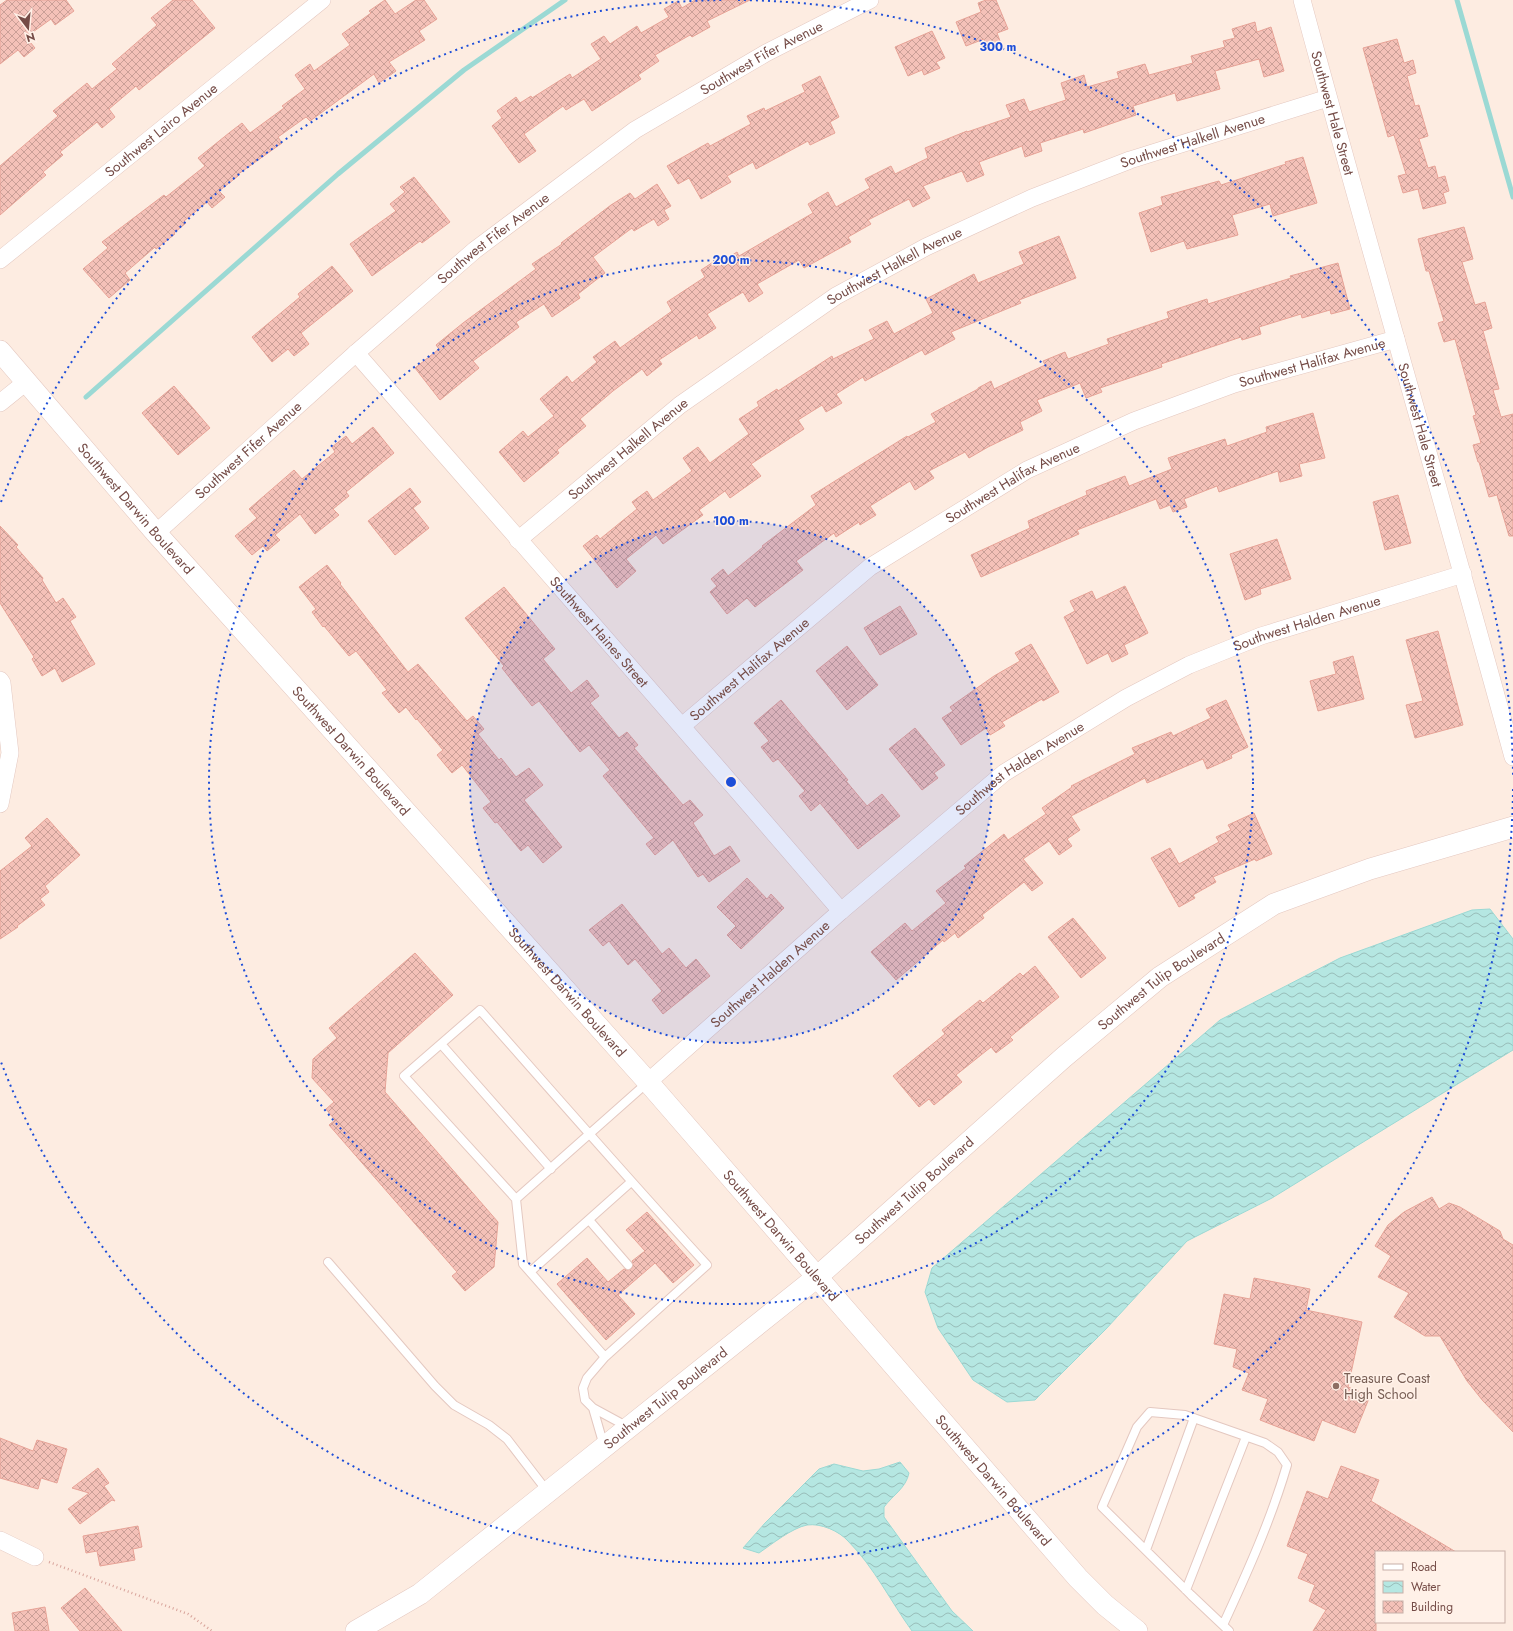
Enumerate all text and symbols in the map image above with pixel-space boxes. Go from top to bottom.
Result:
north arrow [8,8,48,48]
street label: Southwest Fifer Avenue [696,16,826,100]
text: N [24,29,37,47]
text: 300 m [980,38,1017,56]
street label: Southwest Hale Street [1306,49,1360,178]
street label: Southwest Lairo Avenue [100,78,222,182]
street label: Southwest Halkell Avenue [1117,108,1267,173]
street label: Southwest Fifer Avenue [433,188,553,289]
street label: Southwest Halkell Avenue [822,222,965,310]
text: 200 m [712,251,750,269]
street label: Southwest Halifax Avenue [1236,332,1388,392]
street label: Southwest Hale Street [1393,361,1447,490]
street label: Southwest Halkell Avenue [564,393,692,504]
street label: Southwest Fifer Avenue [190,397,306,504]
street label: Southwest Halifax Avenue [941,437,1083,528]
street label: Southwest Darwin Boulevard [73,439,198,579]
text: 100 m [713,512,749,530]
street label: Southwest Haines Street [545,572,654,692]
street label: Southwest Halden Avenue [1230,590,1383,656]
street label: Southwest Halifax Avenue [685,613,813,726]
street label: Southwest Darwin Boulevard [288,681,415,820]
street label: Southwest Halden Avenue [951,716,1088,820]
centre of rings [724,775,738,789]
street label: Southwest Halden Avenue [706,916,834,1032]
street label: Southwest Darwin Boulevard [504,923,631,1061]
street label: Southwest Tulip Boulevard [1093,928,1229,1035]
street label: Southwest Tulip Boulevard [850,1132,978,1249]
street label: Southwest Darwin Boulevard [718,1165,844,1306]
street label: Southwest Tulip Boulevard [599,1342,732,1454]
place label: Treasure Coast High School [1344,1368,1431,1404]
marker: Treasure Coast High School [1331,1381,1341,1391]
street label: Southwest Darwin Boulevard [931,1410,1056,1550]
legend [1375,1551,1505,1623]
text: Road [1411,1558,1437,1576]
text: Water [1411,1578,1442,1596]
text: Building [1411,1598,1453,1616]

